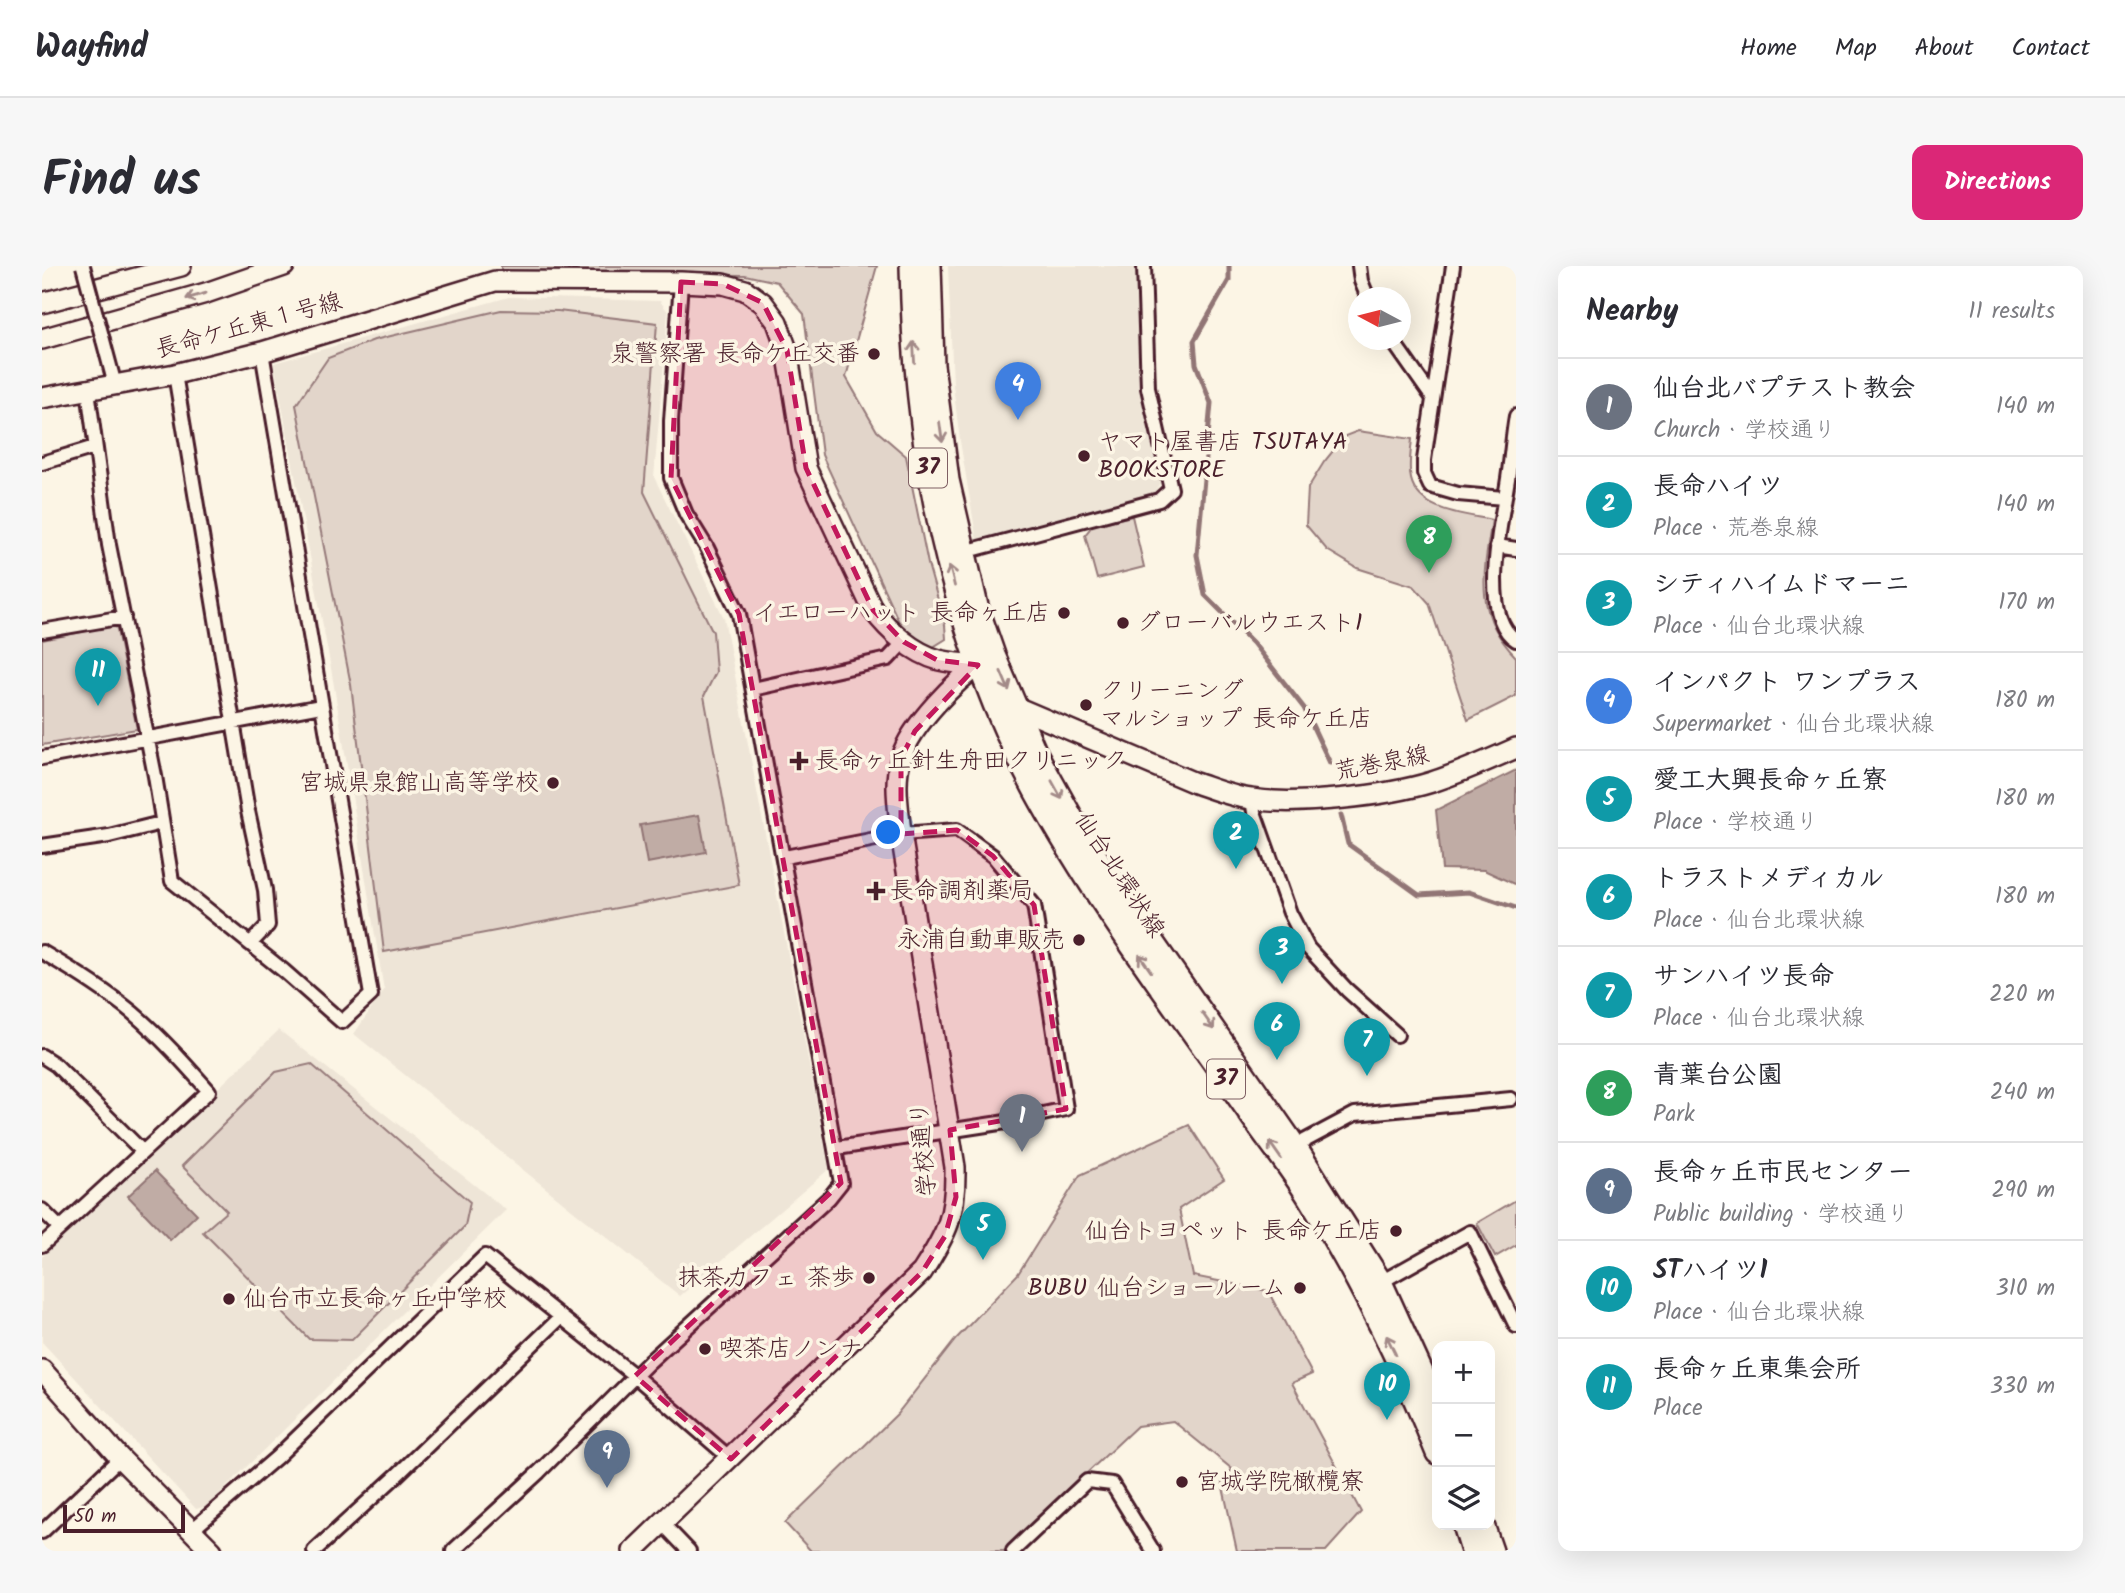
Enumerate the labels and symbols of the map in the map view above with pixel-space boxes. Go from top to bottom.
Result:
street label: 長命ケ丘東１号線 [151,282,347,370]
north arrow [1348,287,1411,350]
one-way arrow [186,290,208,303]
place label: 泉警察署 長命ケ丘交番 [610,335,860,374]
one-way arrow [908,341,921,364]
marker: 泉警察署 長命ケ丘交番 [866,346,882,362]
pin: 4 [995,362,1041,420]
one-way arrow [935,420,948,443]
place label: ヤマト屋書店 TSUTAYA BOOKSTORE [1098,423,1347,490]
road number: 37 [909,448,947,488]
marker: ヤマト屋書店 TSUTAYA BOOKSTORE [1076,448,1092,464]
pin: 8 [1406,515,1452,573]
one-way arrow [945,565,958,588]
place label: イエローハット 長命ヶ丘店 [752,594,1050,633]
place label: グローバルウエスト1 [1137,604,1362,643]
marker: イエローハット 長命ヶ丘店 [1056,605,1072,621]
marker: グローバルウエスト1 [1115,615,1131,631]
pin: 11 [75,648,121,706]
one-way arrow [999,670,1012,691]
place label: クリーニング マルショップ 長命ケ丘店 [1100,672,1372,739]
marker: クリーニング マルショップ 長命ケ丘店 [1078,697,1094,713]
street label: 荒巻泉線 [1331,736,1433,792]
place label: 長命ヶ丘針生舟田クリニック [815,742,1127,781]
marker: 長命ヶ丘針生舟田クリニック [789,751,809,771]
place label: 宮城県泉館山高等学校 [299,764,539,803]
marker: 宮城県泉館山高等学校 [545,775,561,791]
one-way arrow [1050,780,1064,800]
street label: 仙台北環状線 [1063,804,1175,946]
pin: 2 [1213,811,1259,869]
your location [871,815,905,849]
place label: 長命調剤薬局 [890,872,1034,911]
marker: 長命調剤薬局 [868,883,884,899]
place label: 永浦自動車販売 [897,921,1065,960]
pin: 3 [1259,926,1305,984]
marker: 永浦自動車販売 [1071,932,1087,948]
one-way arrow [1138,954,1152,973]
pin: 6 [1254,1002,1300,1060]
one-way arrow [1201,1011,1215,1030]
pin: 7 [1344,1018,1390,1076]
road number: 37 [1207,1059,1245,1098]
pin: 1 [999,1094,1045,1152]
street label: 学校通り [900,1099,948,1199]
one-way arrow [1268,1141,1282,1160]
pin: 5 [960,1202,1006,1260]
place label: 仙台トヨペット 長命ケ丘店 [1084,1212,1382,1251]
marker: 仙台トヨペット 長命ケ丘店 [1388,1223,1404,1239]
place label: 抹茶カフェ 茶歩 [677,1259,855,1298]
place label: BUBU 仙台ショールーム [1027,1269,1286,1308]
marker: 抹茶カフェ 茶歩 [861,1270,877,1286]
place label: 仙台市立長命ヶ丘中学校 [243,1280,507,1319]
marker: BUBU 仙台ショールーム [1292,1280,1308,1296]
marker: 仙台市立長命ヶ丘中学校 [221,1291,237,1307]
place label: 喫茶店ノンナ [719,1330,863,1369]
one-way arrow [1384,1335,1398,1356]
marker: 喫茶店ノンナ [697,1341,713,1357]
pin: 10 [1364,1362,1410,1420]
pin: 9 [584,1430,630,1488]
place label: 宮城学院橄欖寮 [1196,1463,1364,1502]
marker: 宮城学院橄欖寮 [1174,1474,1190,1490]
scale bar [63,1502,186,1534]

